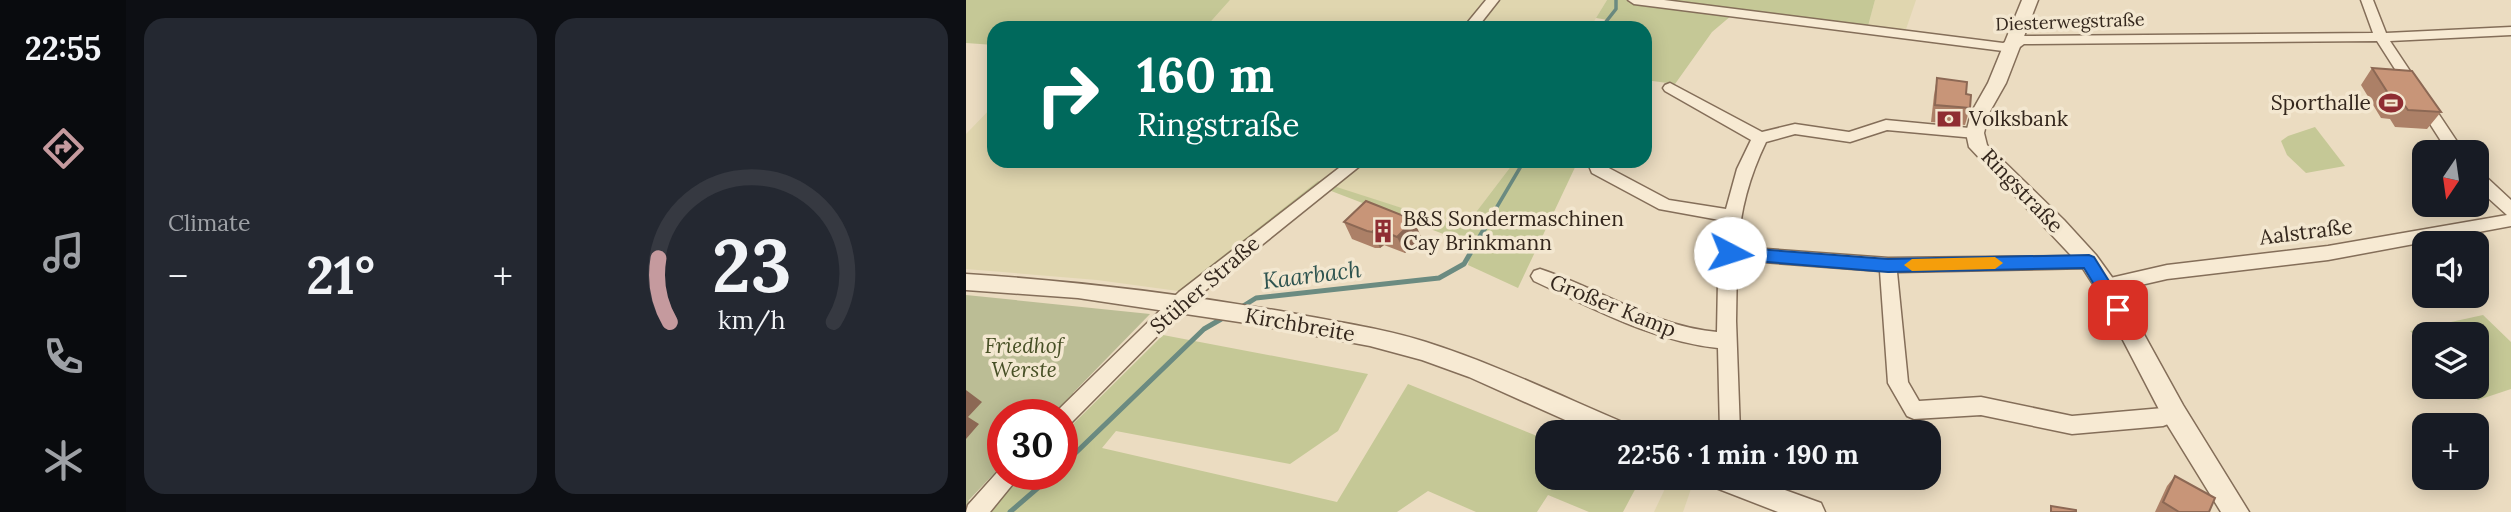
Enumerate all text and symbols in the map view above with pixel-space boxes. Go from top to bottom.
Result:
street label: Diesterwegstraße [1995,7,2145,36]
text: 22:55 [25,28,101,69]
text: 160 m [1137,43,1274,105]
icon: right [1022,49,1113,140]
place label: Sporthalle [2271,89,2371,116]
sports icon: Sporthalle [2377,89,2405,117]
text: Ringstraße [1137,104,1300,145]
bank icon: Volksbank [1935,105,1963,133]
place label: Volksbank [1968,105,2069,132]
icon: directions [39,124,88,173]
north arrow [2412,140,2488,217]
map controls [2412,140,2489,490]
street label: Ringstraße [1976,143,2069,238]
place label: B&S Sondermaschinen Cay Brinkmann [1403,205,1624,256]
text: Climate [168,208,250,237]
street label: Aalstraße [2257,212,2354,251]
position arrow [1693,216,1767,290]
building icon: B&S Sondermaschinen Cay Brinkmann [1369,217,1397,245]
text: 23 [712,219,791,312]
icon: music [39,228,88,277]
street label: Stüher Straße [1144,230,1265,340]
button: sound [2412,231,2489,308]
text: 21° [306,242,375,308]
text: − [168,252,188,300]
text: + [493,252,513,300]
water label: Kaarbach [1261,254,1363,295]
street label: Großer Kamp [1546,268,1680,343]
pin [2088,280,2148,340]
icon: arrive [2099,291,2137,329]
street label: Kirchbreite [1243,302,1357,347]
text: km/h [718,304,785,336]
button: layers [2412,322,2489,399]
icon: phone [39,332,88,381]
park label: Friedhof Werste [984,332,1066,383]
speed limit sign: 30 [987,399,1078,490]
button: + [2412,413,2489,490]
icon: climate [39,436,88,485]
text: 22:56 · 1 min · 190 m [1617,438,1859,471]

